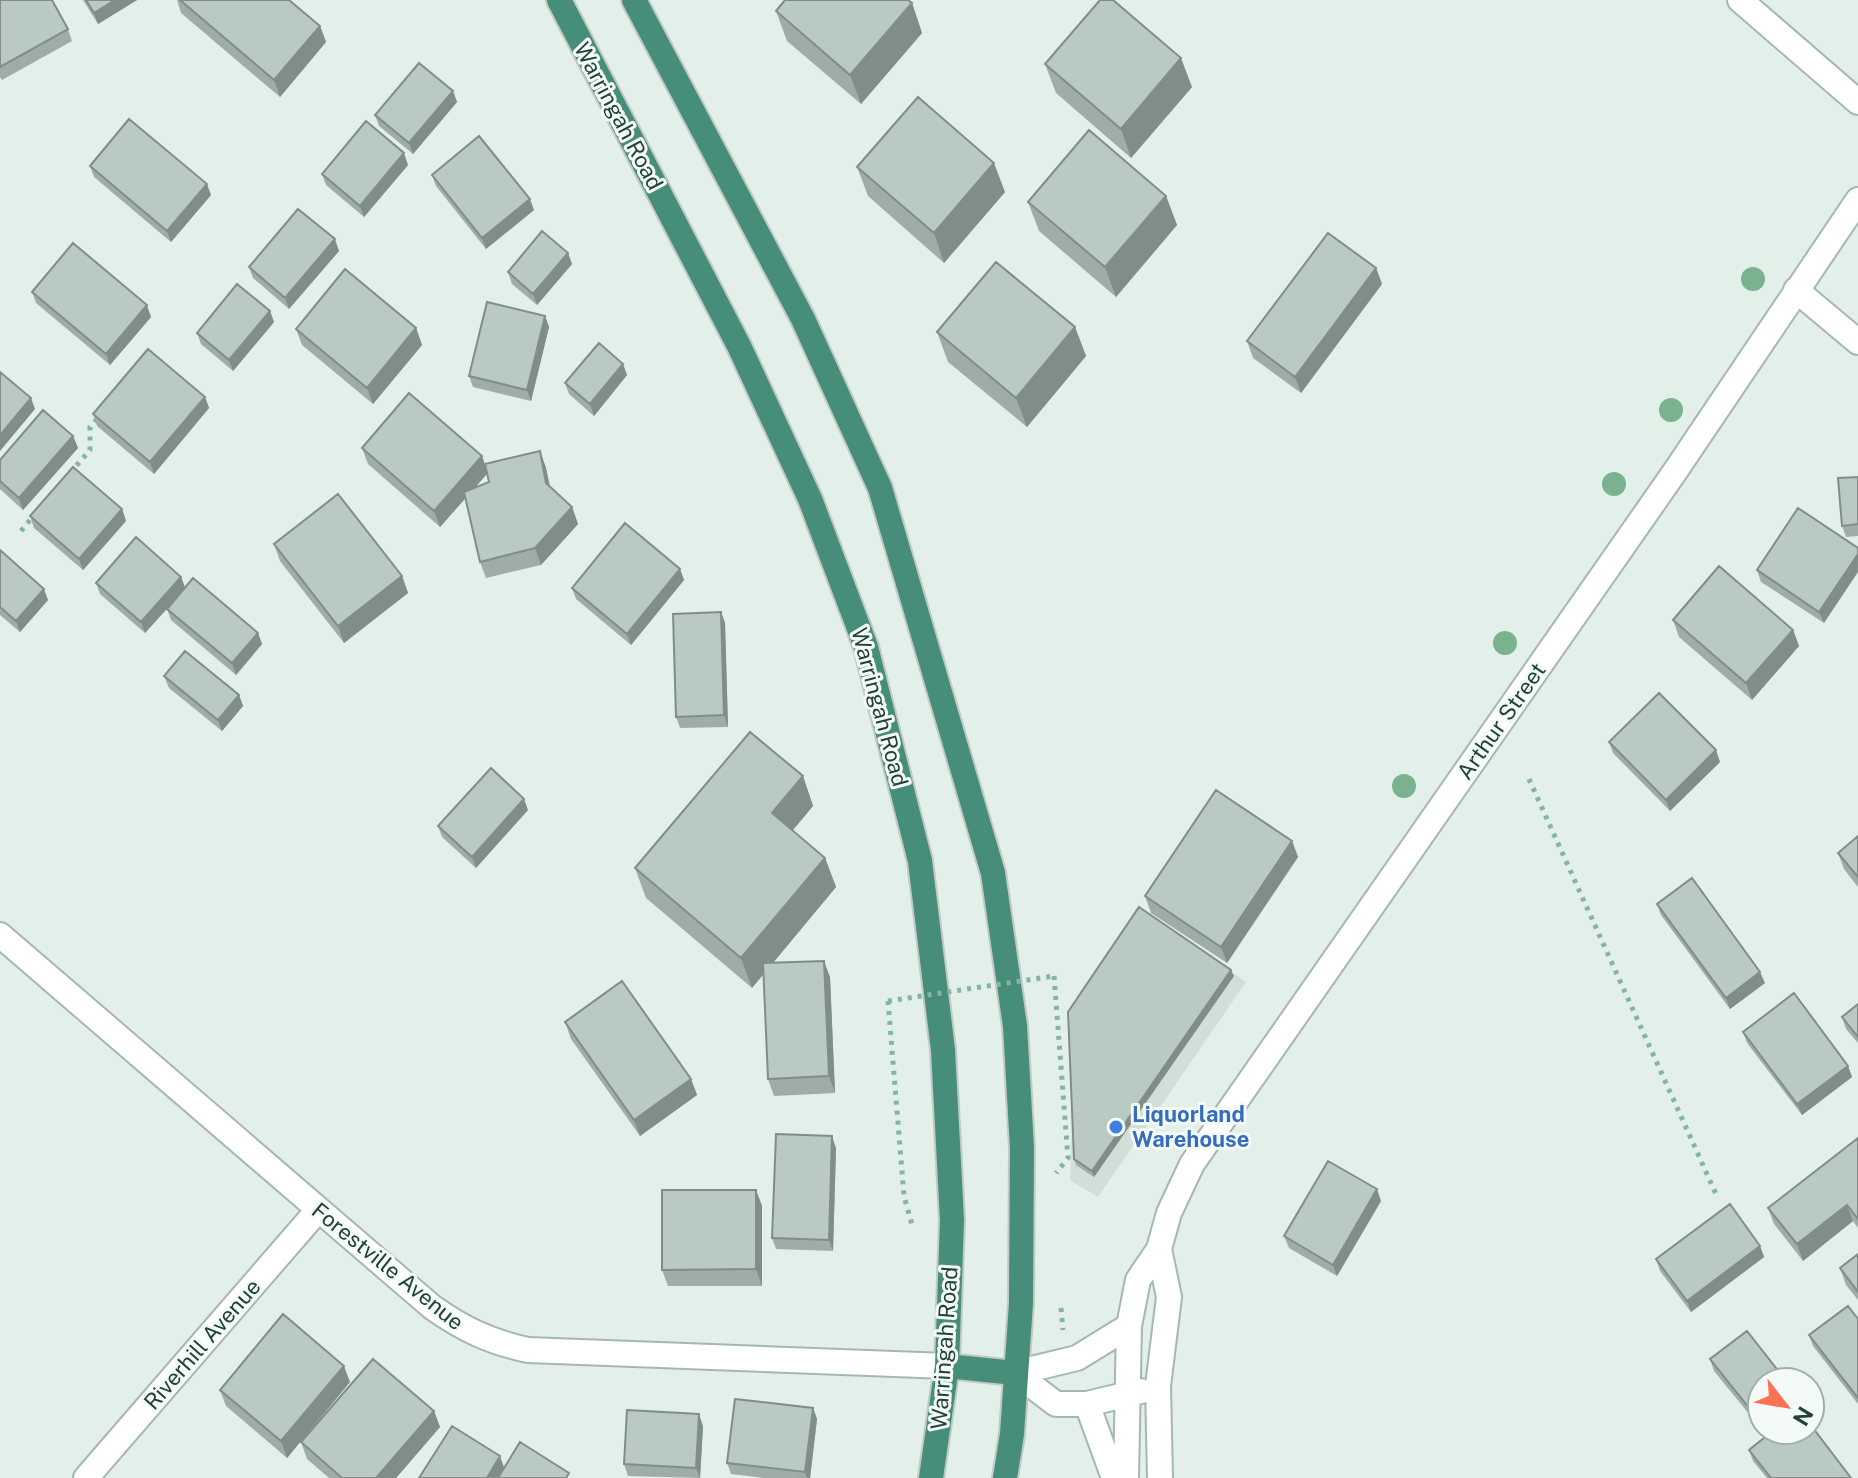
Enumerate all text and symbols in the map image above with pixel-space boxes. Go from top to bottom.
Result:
street label: Warringah Road [569,38,669,194]
street label: Warringah Road [846,625,914,789]
street label: Arthur Street [1451,658,1551,784]
place label: Liquorland Warehouse [1132,1101,1249,1152]
marker: Liquorland Warehouse [1107,1118,1125,1136]
street label: Forestville Avenue [307,1197,469,1335]
street label: Warringah Road [925,1266,963,1430]
street label: Riverhill Avenue [138,1273,266,1415]
north arrow [1746,1366,1826,1446]
text: N [1788,1402,1819,1430]

